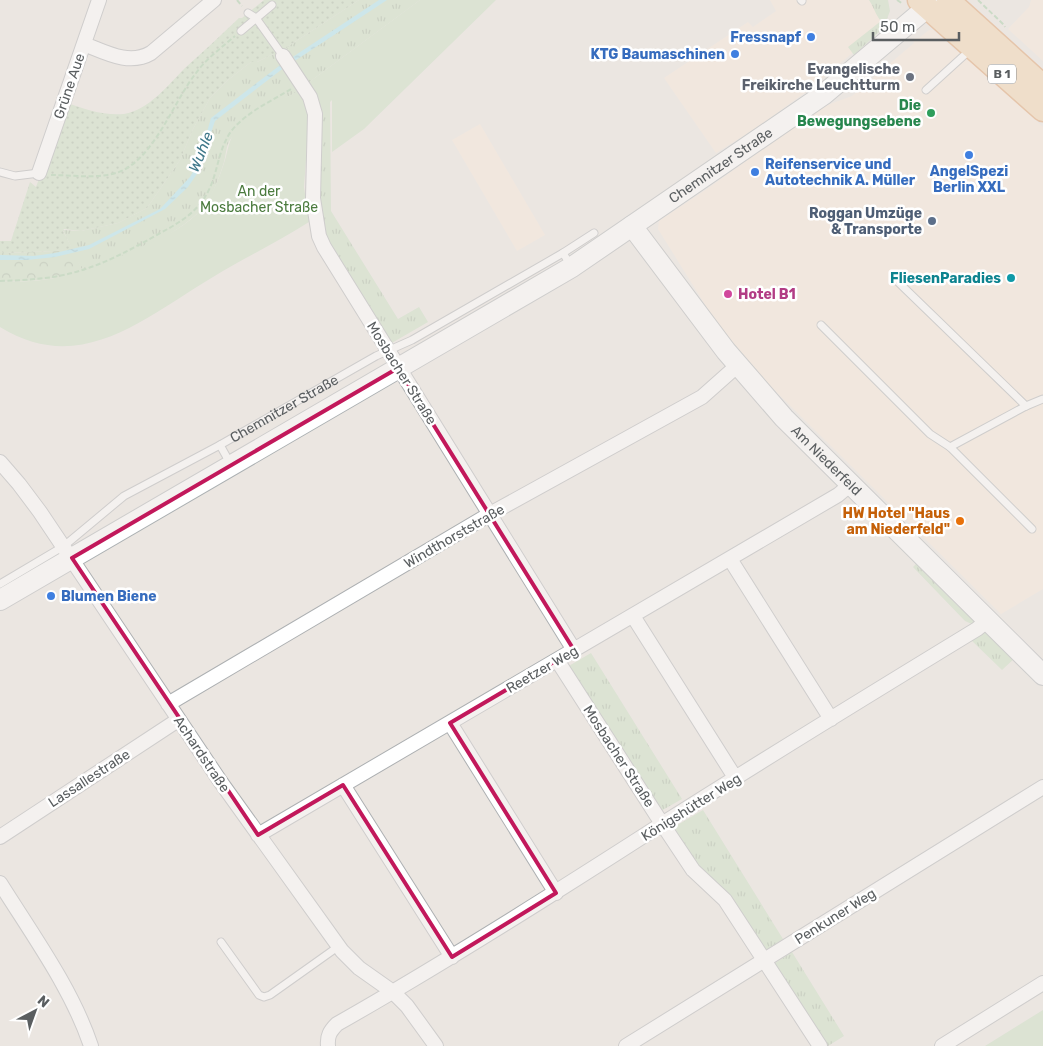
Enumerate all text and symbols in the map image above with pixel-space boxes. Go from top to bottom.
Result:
scale bar [873,10,959,42]
text: 50 m [880,18,915,36]
place label: Fressnapf [730,29,802,46]
marker: Fressnapf [805,31,817,43]
place label: KTG Baumaschinen [590,46,725,63]
marker: KTG Baumaschinen [729,48,741,60]
street label: Grüne Aue [50,51,89,121]
place label: Evangelische Freikirche Leuchtturm [742,61,900,94]
road number: B 1 [988,64,1016,84]
marker: Evangelische Freikirche Leuchtturm [904,71,916,83]
place label: Die Bewegungsebene [797,97,921,130]
marker: Die Bewegungsebene [925,107,937,119]
street label: Chemnitzer Straße [666,124,776,207]
water label: Wuhle [185,129,217,175]
marker: AngelSpezi Berlin XXL [963,149,975,161]
place label: Reifenservice und Autotechnik A. Müller [765,156,916,189]
place label: AngelSpezi Berlin XXL [930,163,1008,196]
marker: Reifenservice und Autotechnik A. Müller [749,166,761,178]
park label: An der Mosbacher Straße [200,183,318,216]
place label: Roggan Umzüge & Transporte [809,205,922,238]
marker: Roggan Umzüge & Transporte [926,215,938,227]
place label: FliesenParadies [890,270,1001,287]
marker: FliesenParadies [1005,272,1017,284]
place label: Hotel B1 [738,286,796,303]
marker: Hotel B1 [722,288,734,300]
street label: Mosbacher Straße [363,319,440,428]
street label: Chemnitzer Straße [227,371,342,447]
street label: Am Niederfeld [787,422,865,499]
street label: Windthorststraße [401,501,508,572]
place label: HW Hotel "Haus am Niederfeld" [843,505,950,538]
marker: HW Hotel "Haus am Niederfeld" [954,515,966,527]
place label: Blumen Biene [61,588,156,605]
marker: Blumen Biene [45,590,57,602]
street label: Reetzer Weg [503,642,581,697]
street label: Mosbacher Straße [579,702,658,811]
street label: Achardstraße [170,713,233,796]
street label: Lassallestraße [45,746,133,811]
street label: Königshütter Weg [638,770,744,845]
street label: Penkuner Weg [792,885,879,948]
north arrow [10,986,60,1036]
text: N [34,992,53,1011]

